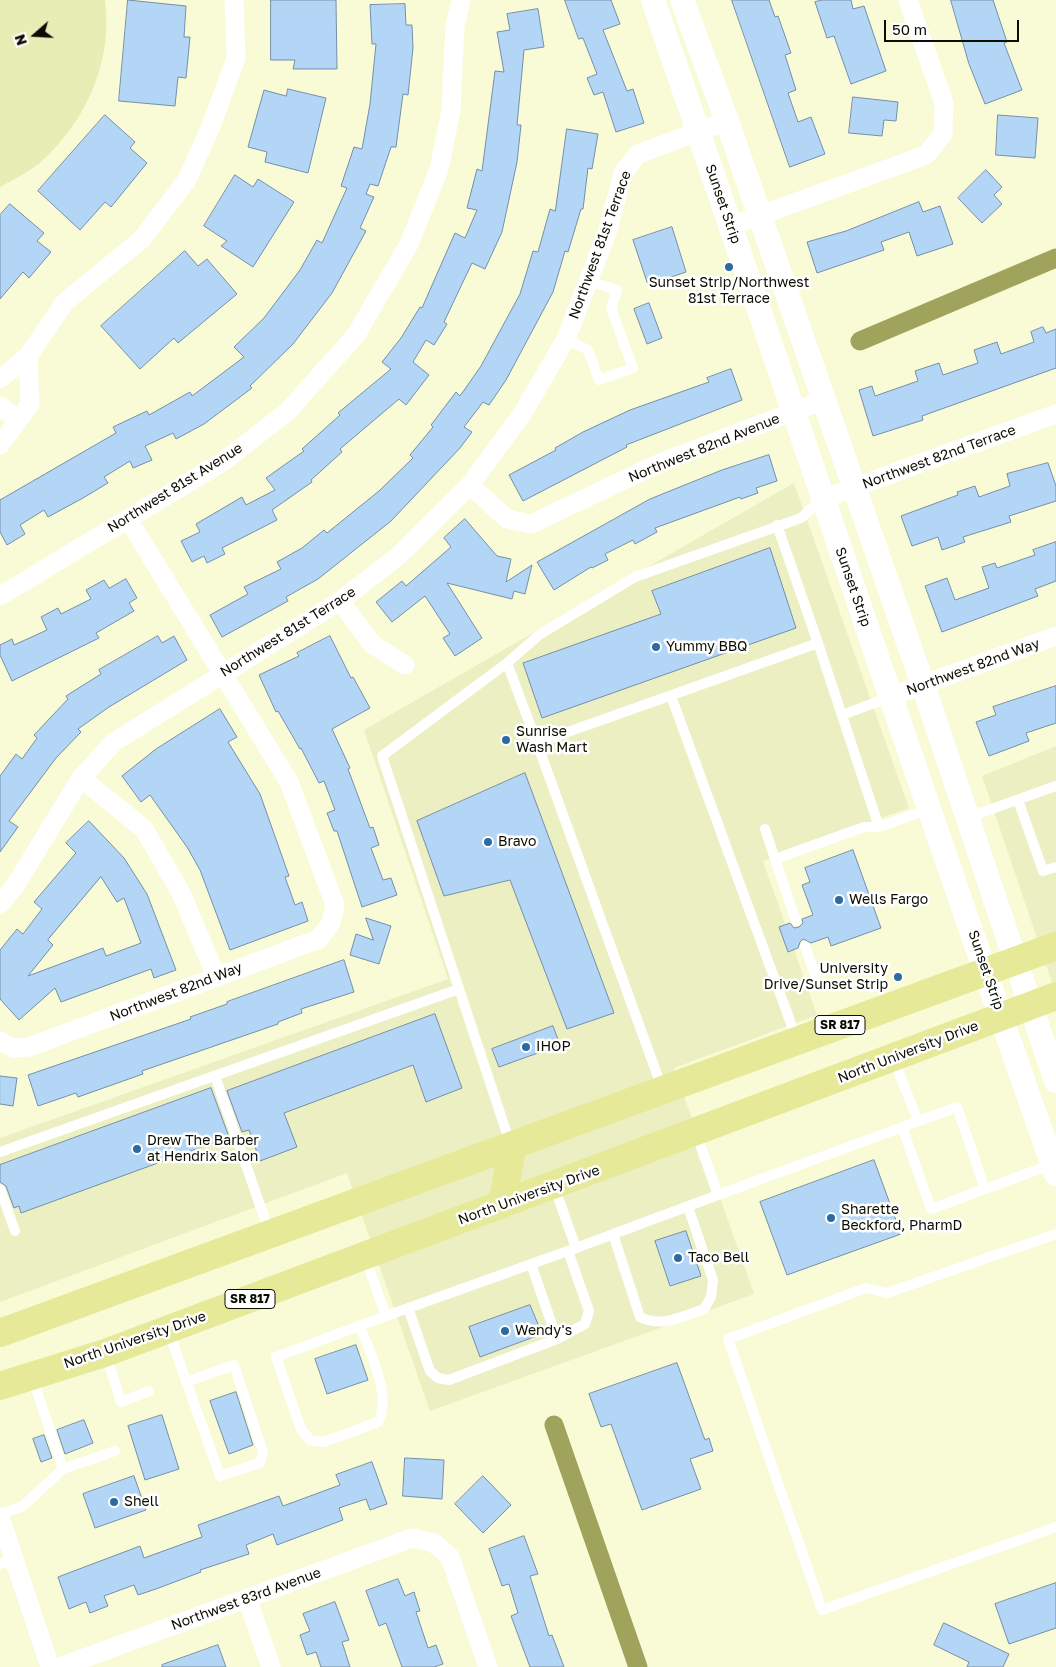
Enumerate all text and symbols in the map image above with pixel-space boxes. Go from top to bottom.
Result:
north arrow [10,10,60,60]
scale bar [886,10,1021,42]
text: 50 m [892,20,927,38]
text: N [11,32,30,48]
street label: Sunset Strip [702,162,744,246]
street label: Northwest 81st Terrace [565,169,635,321]
marker: Sunset Strip/Northwest 81st Terrace [723,261,735,273]
place label: Sunset Strip/Northwest 81st Terrace [649,275,809,308]
street label: Northwest 82nd Avenue [626,410,782,486]
street label: Northwest 82nd Terrace [860,421,1018,493]
street label: Northwest 81st Avenue [104,440,246,536]
street label: Sunset Strip [832,545,874,629]
street label: Northwest 81st Terrace [217,583,359,681]
street label: Northwest 82nd Way [904,635,1042,699]
place label: Yummy BBQ [666,639,747,655]
marker: Yummy BBQ [650,641,662,653]
place label: Sunrise Wash Mart [516,724,588,756]
marker: Sunrise Wash Mart [500,734,512,746]
place label: Bravo [498,834,536,850]
marker: Bravo [482,836,494,848]
place label: Wells Fargo [849,892,928,908]
marker: Wells Fargo [833,894,845,906]
street label: Sunset Strip [965,928,1007,1012]
street label: Northwest 82nd Way [107,959,245,1025]
place label: University Drive/Sunset Strip [764,961,888,994]
marker: University Drive/Sunset Strip [892,971,904,983]
road number: SR 817 [815,1016,865,1034]
street label: North University Drive [835,1017,981,1087]
place label: IHOP [536,1039,571,1055]
marker: IHOP [520,1041,532,1053]
place label: Drew The Barber at Hendrix Salon [147,1133,259,1166]
marker: Drew The Barber at Hendrix Salon [131,1143,143,1155]
street label: North University Drive [456,1162,602,1228]
place label: Sharette Beckford, PharmD [841,1202,962,1234]
marker: Sharette Beckford, PharmD [825,1212,837,1224]
place label: Taco Bell [688,1250,749,1266]
marker: Taco Bell [672,1252,684,1264]
road number: SR 817 [225,1290,275,1308]
street label: North University Drive [62,1308,208,1372]
place label: Wendy's [515,1323,572,1339]
marker: Wendy's [499,1325,511,1337]
place label: Shell [124,1494,159,1510]
marker: Shell [108,1496,120,1508]
street label: Northwest 83rd Avenue [169,1564,323,1634]

